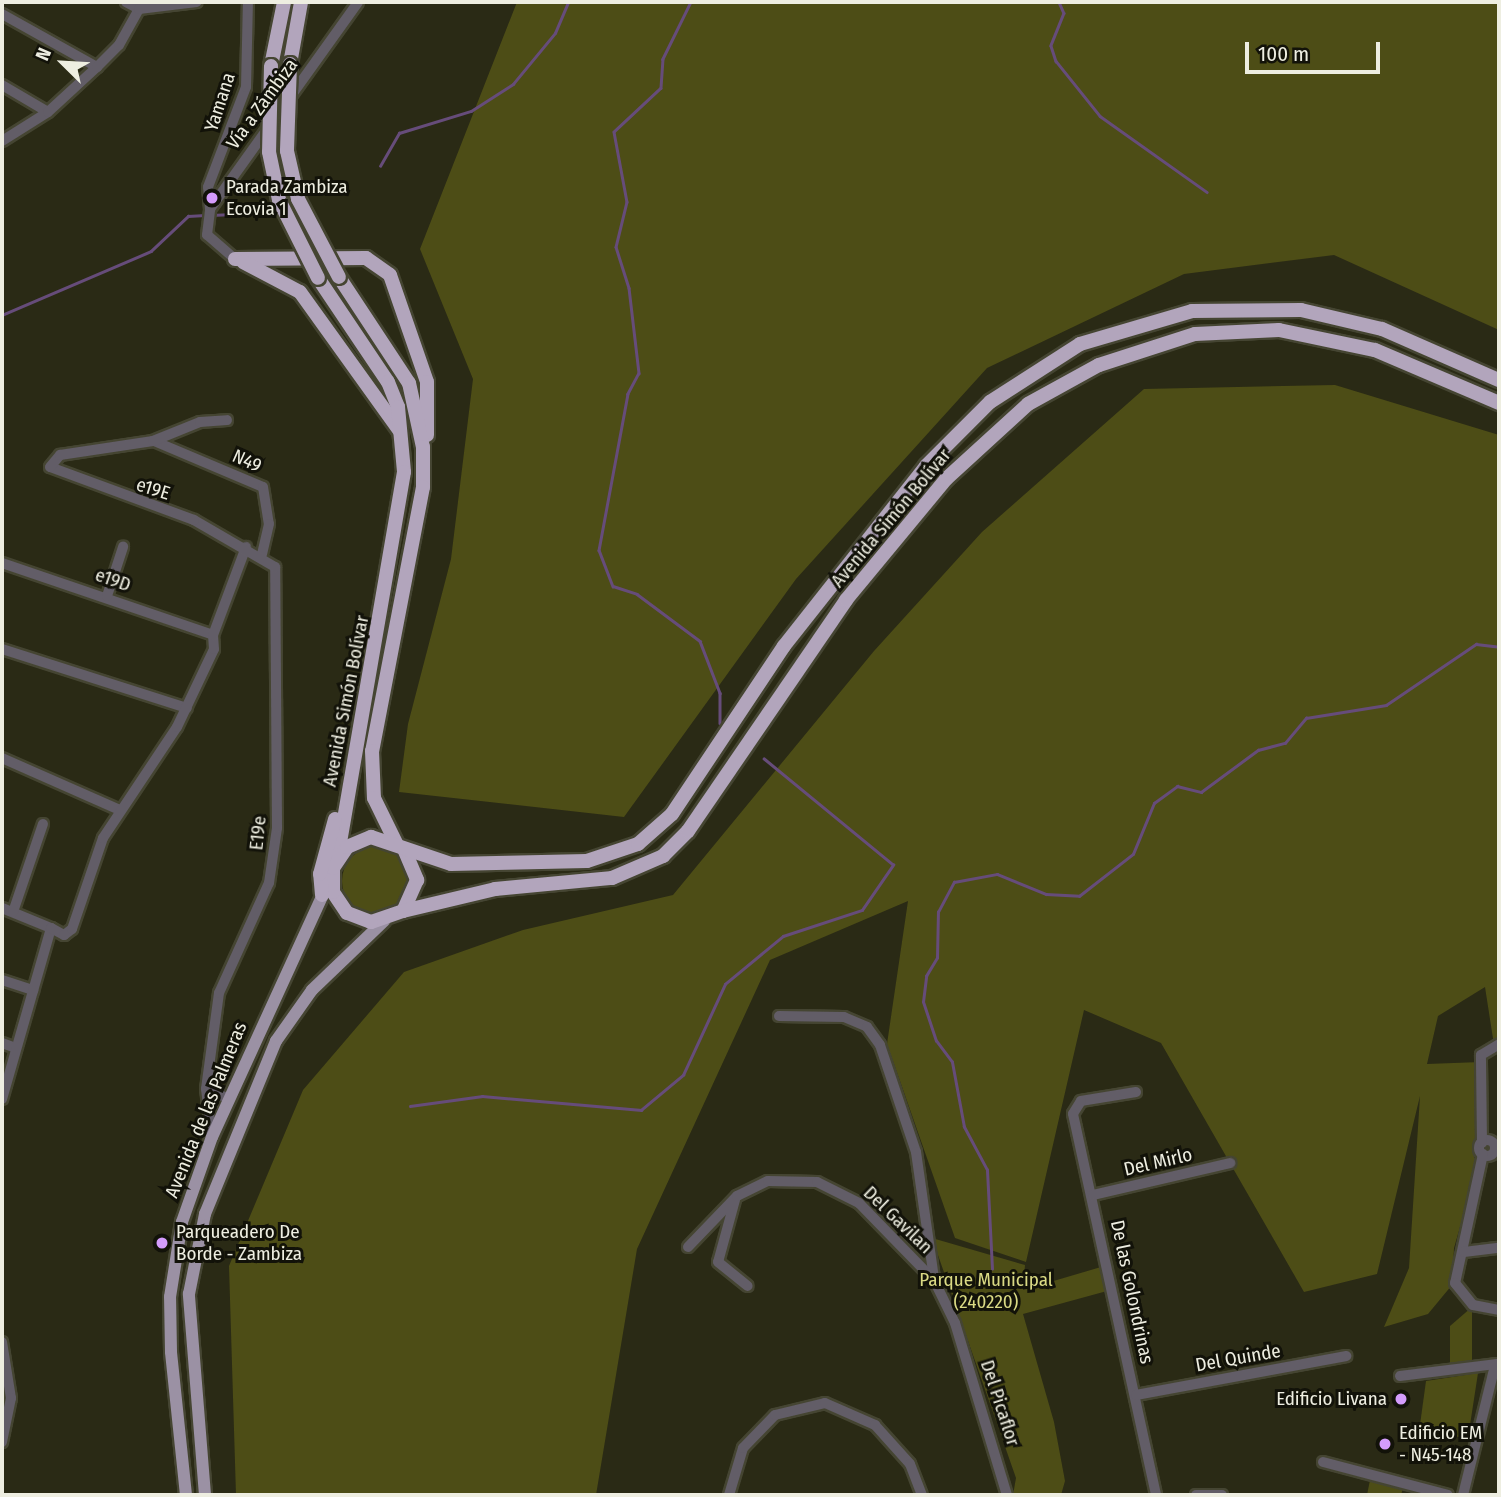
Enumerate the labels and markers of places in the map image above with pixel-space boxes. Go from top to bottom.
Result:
place label: Parada Zambiza Ecovia 1 [226,176,348,220]
marker: Parada Zambiza Ecovia 1 [204,190,220,206]
place label: Parqueadero De Borde - Zambiza [176,1221,302,1265]
marker: Parqueadero De Borde - Zambiza [154,1235,170,1251]
place label: Edificio Livana [1276,1388,1387,1410]
marker: Edificio Livana [1393,1391,1409,1407]
place label: Edificio EM - N45-148 [1399,1422,1482,1466]
marker: Edificio EM - N45-148 [1377,1436,1393,1452]

